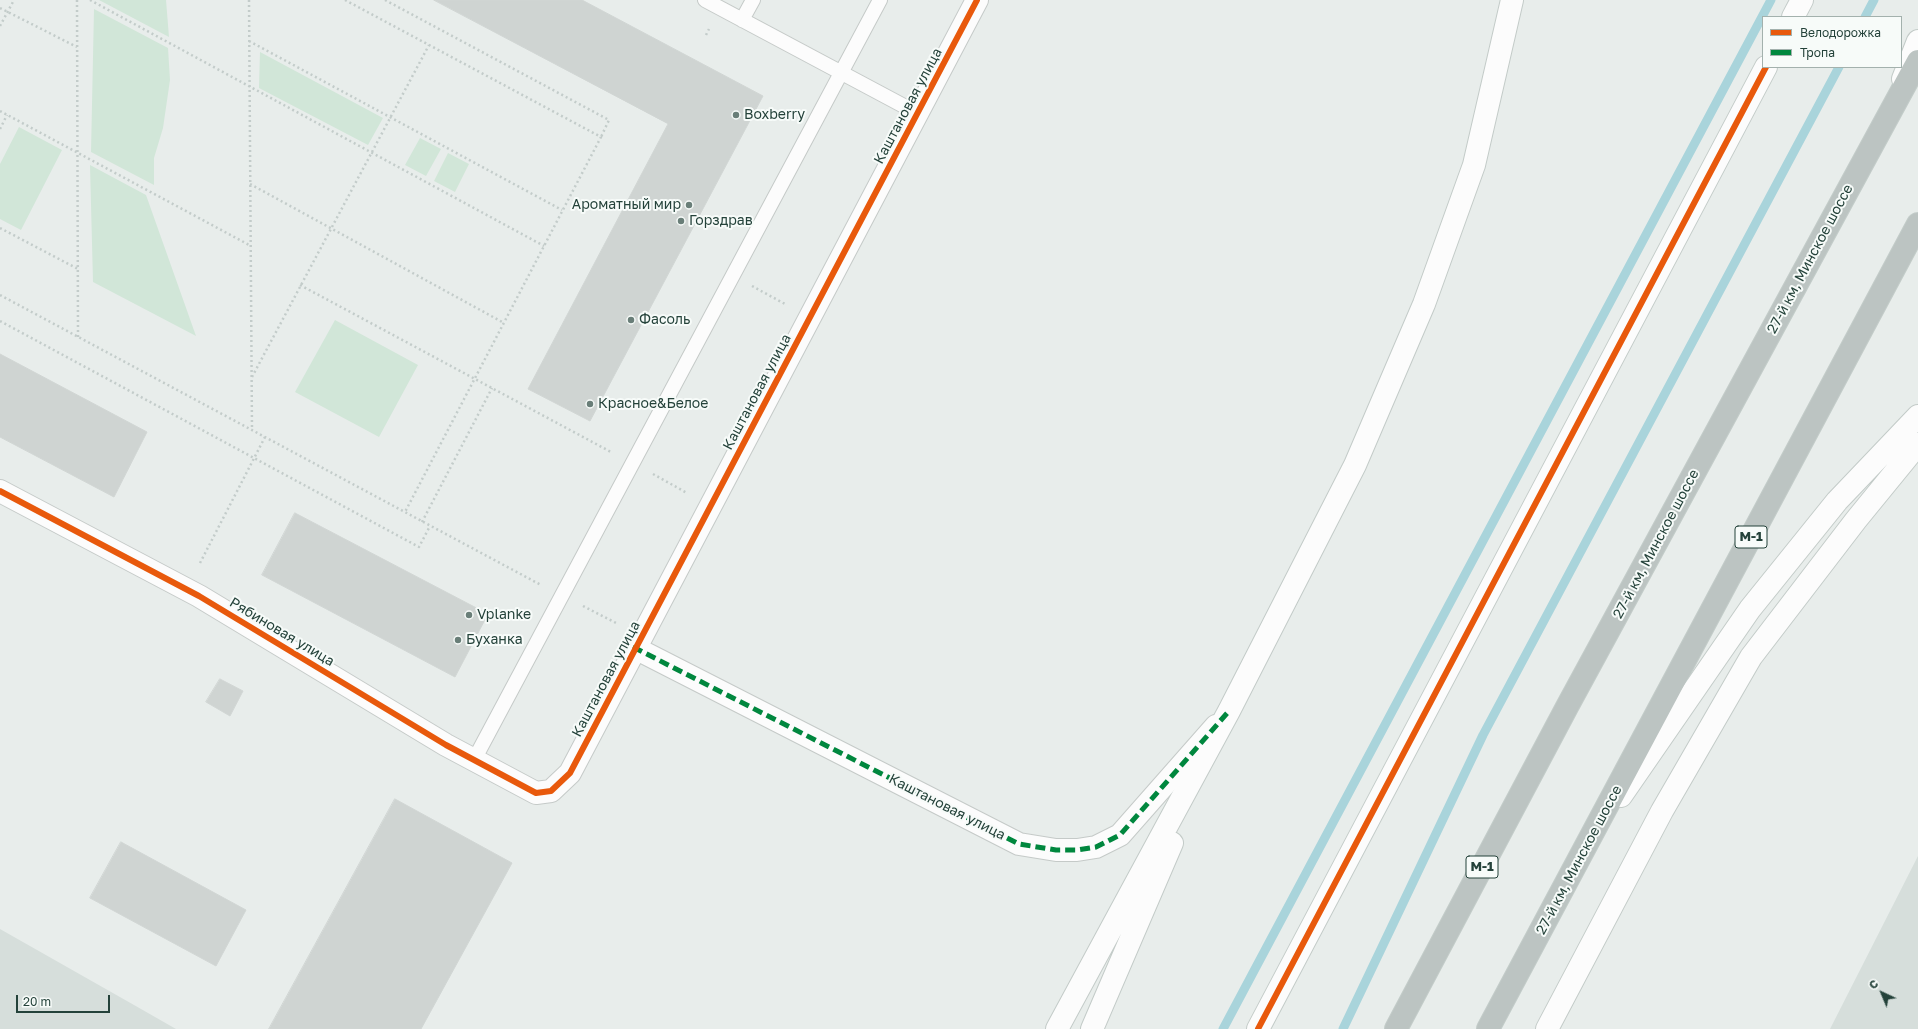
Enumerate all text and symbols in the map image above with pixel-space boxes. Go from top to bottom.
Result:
legend [1762,16,1902,68]
text: Велодорожка [1800,25,1881,40]
street label: Каштановая улица [870,45,946,167]
text: Тропа [1800,45,1835,60]
place label: Boxberry [744,107,805,123]
marker: Boxberry [731,110,741,120]
street label: 27-й км, Минское шоссе [1764,182,1856,336]
place label: Ароматный мир [572,197,681,213]
marker: Ароматный мир [684,200,694,210]
place label: Горздрав [689,213,753,229]
marker: Горздрав [676,216,686,226]
place label: Фасоль [639,312,690,328]
marker: Фасоль [626,315,636,325]
street label: Каштановая улица [719,331,795,453]
place label: Красное&Белое [598,396,708,412]
marker: Красное&Белое [585,399,595,409]
street label: 27-й км, Минское шоссе [1610,467,1702,621]
road number: М-1 [1735,526,1767,548]
street label: Рябиновая улица [227,594,337,670]
place label: Vplanke [477,607,531,623]
marker: Vplanke [464,610,474,620]
street label: Каштановая улица [568,618,644,740]
place label: Буханка [466,632,523,648]
marker: Буханка [453,635,463,645]
street label: Каштановая улица [886,770,1008,844]
street label: 27-й км, Минское шоссе [1533,783,1625,937]
road number: М-1 [1466,856,1498,878]
north arrow [1862,973,1902,1013]
text: С [1866,977,1881,991]
scale bar [18,987,112,1013]
text: 20 m [23,994,51,1009]

